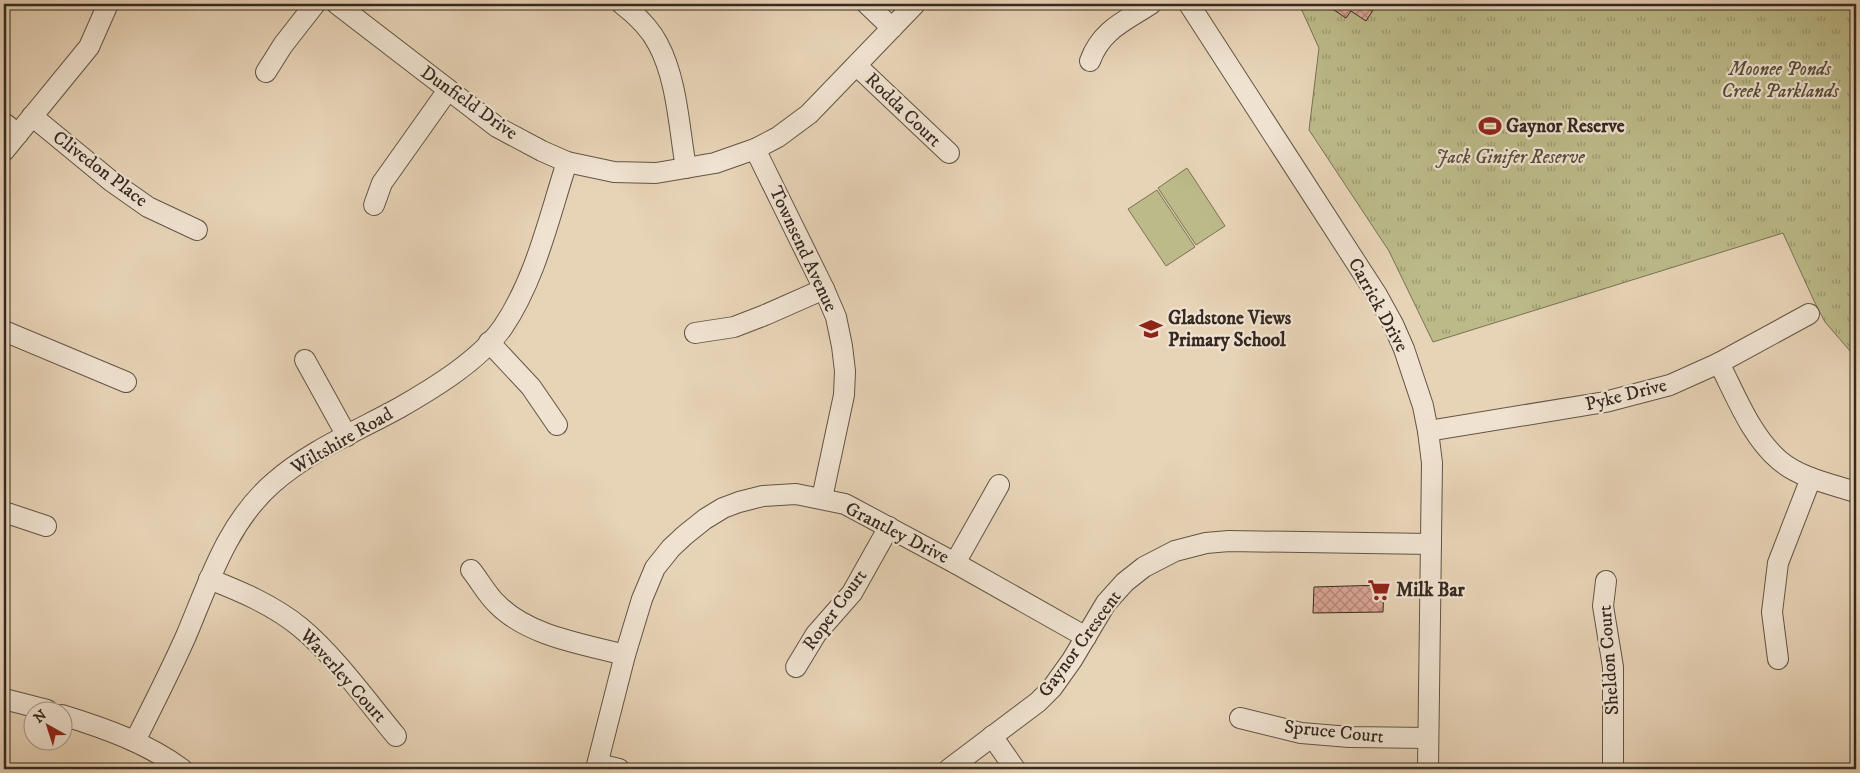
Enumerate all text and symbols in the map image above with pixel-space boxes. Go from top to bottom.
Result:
park label: Moonee Ponds Creek Parklands [1721,58,1840,103]
street label: Dunfield Drive [416,61,522,145]
street label: Rodda Court [860,68,946,152]
sports icon: Gaynor Reserve [1477,113,1503,139]
place label: Gaynor Reserve [1506,115,1625,138]
street label: Clivedon Place [48,126,152,212]
park label: Jack Ginifer Reserve [1435,146,1585,169]
street label: Townsend Avenue [764,182,842,316]
street label: Carrick Drive [1343,254,1413,356]
place label: Gladstone Views Primary School [1168,307,1292,352]
school or university icon: Gladstone Views Primary School [1138,316,1164,342]
street label: Pyke Drive [1583,374,1669,416]
street label: Wiltshire Road [286,402,397,480]
street label: Grantley Drive [841,497,953,569]
street label: Roper Court [798,565,872,655]
supermarket icon: Milk Bar [1366,577,1392,603]
place label: Milk Bar [1396,579,1466,602]
street label: Gaynor Crescent [1034,586,1126,702]
street label: Sheldon Court [1594,604,1624,716]
street label: Waverley Court [294,624,391,728]
north arrow [22,700,72,750]
text: N [30,706,51,727]
street label: Spruce Court [1283,715,1385,749]

